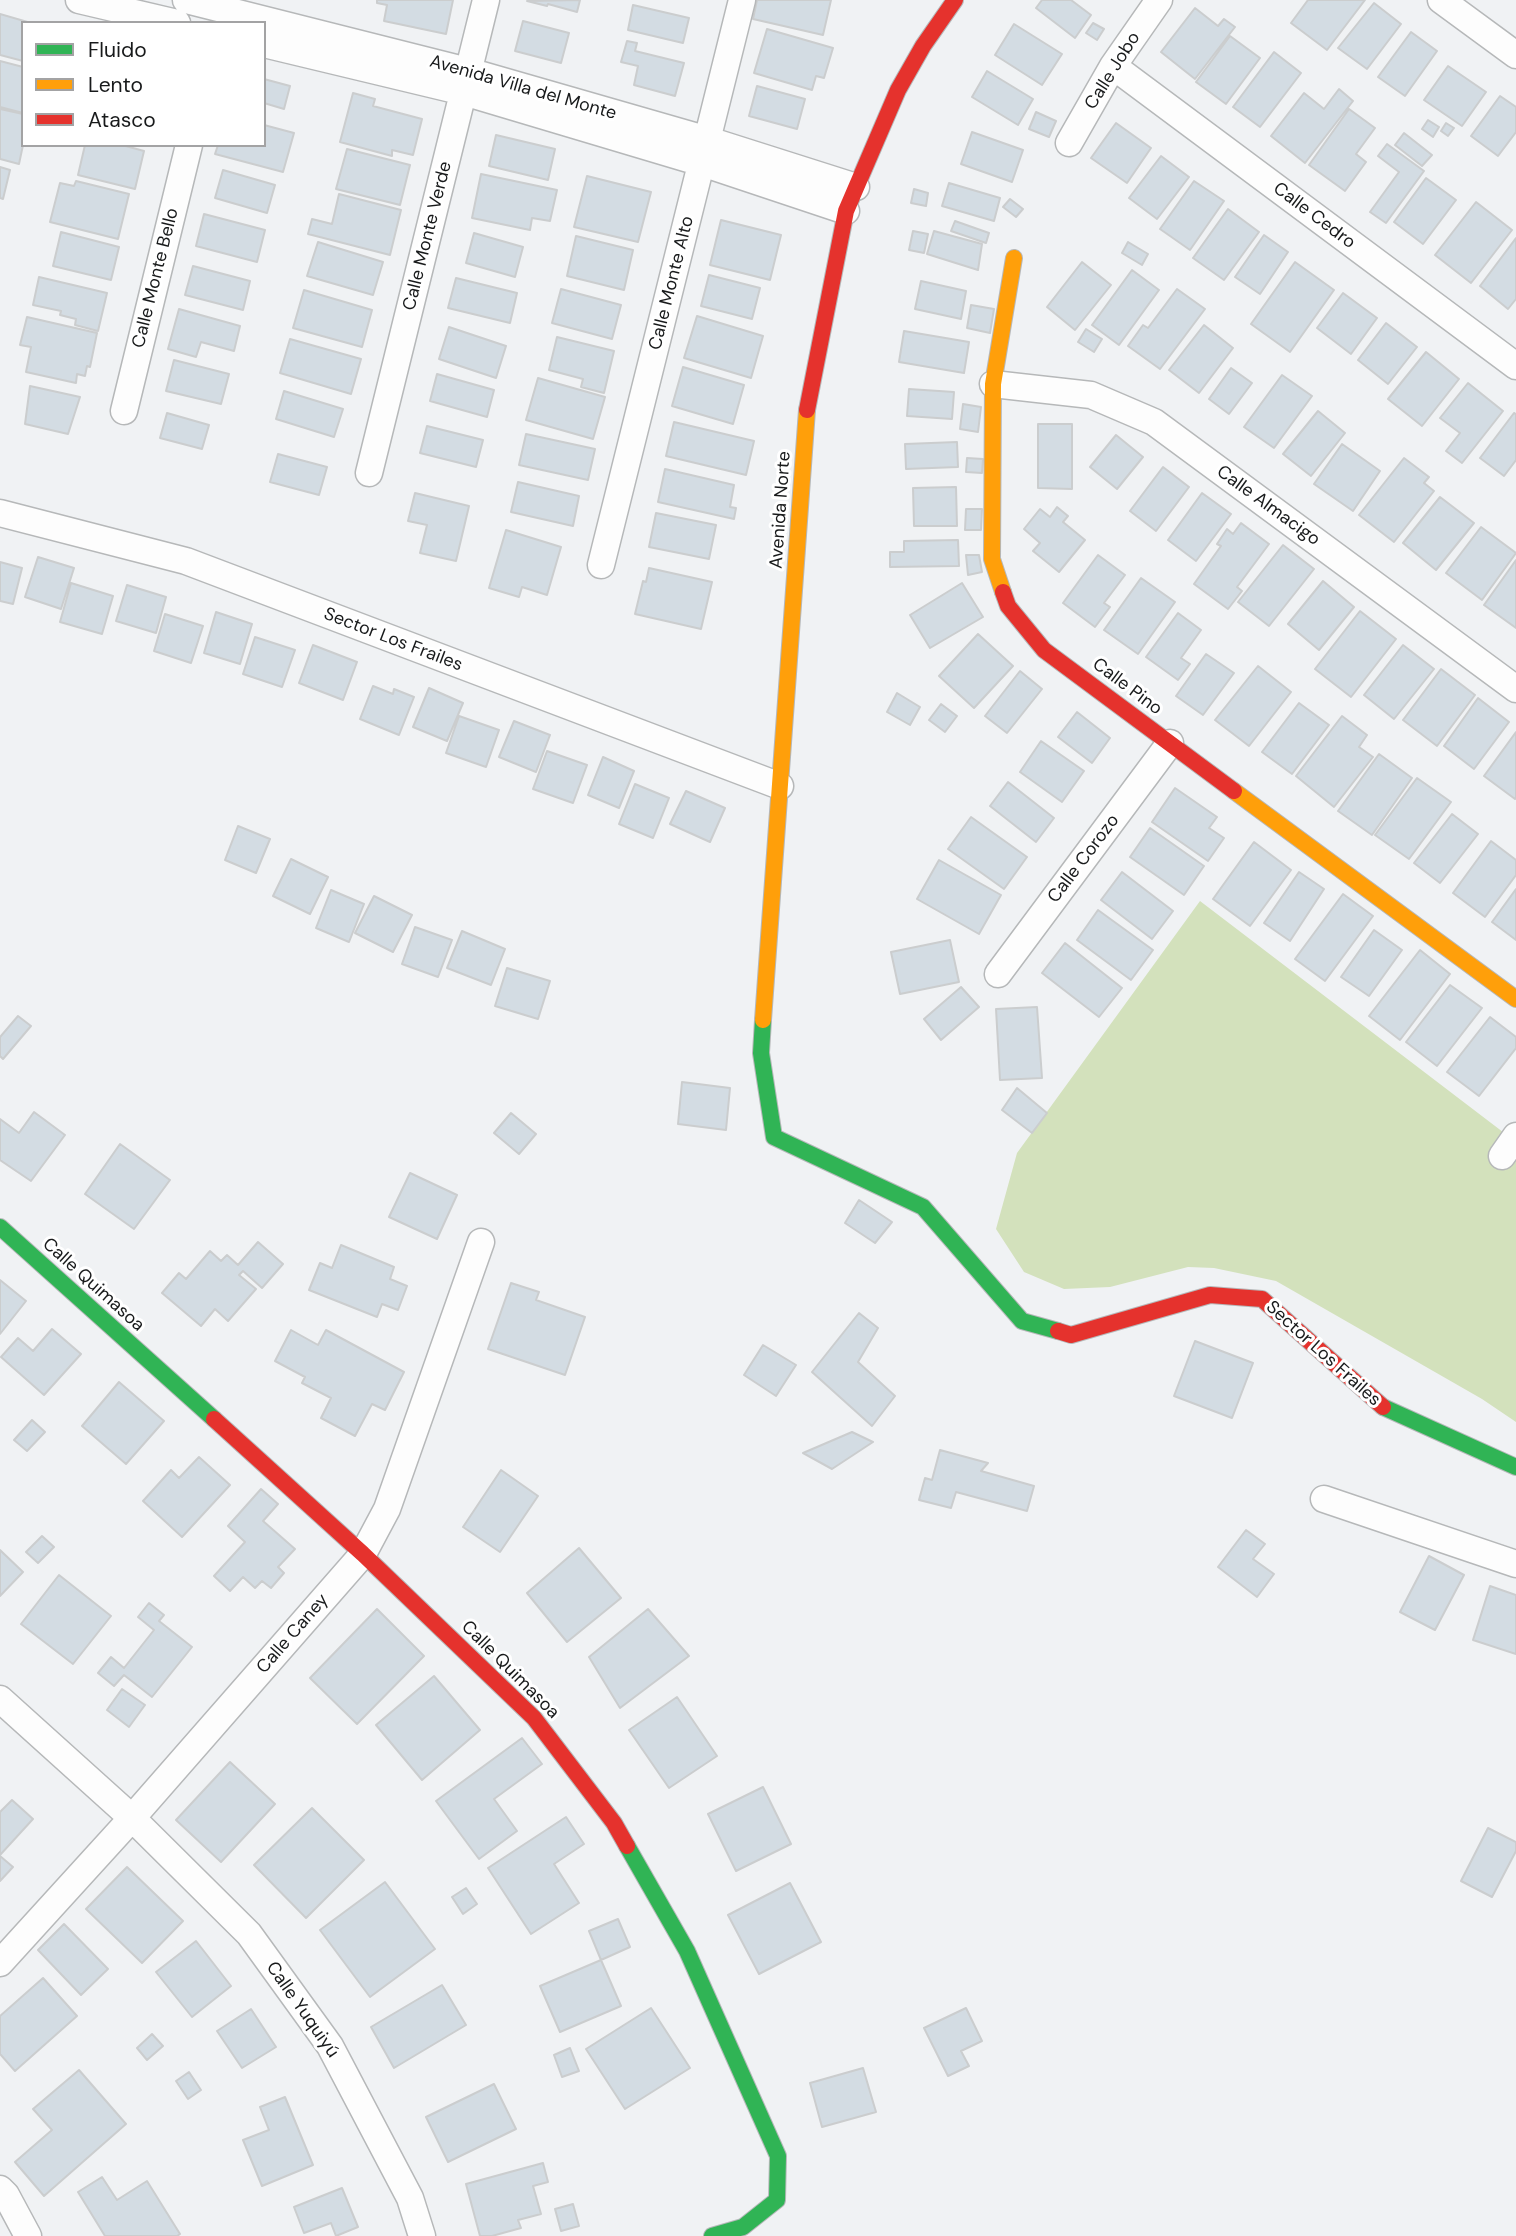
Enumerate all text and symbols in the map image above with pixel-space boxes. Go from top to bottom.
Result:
legend [21,21,266,147]
street label: Calle Jobo [1081,28,1145,114]
text: Fluido [88,36,147,64]
street label: Avenida Villa del Monte [427,51,619,125]
text: Lento [88,71,143,99]
text: Atasco [88,106,156,134]
street label: Calle Monte Verde [399,159,457,313]
street label: Calle Cedro [1269,178,1359,254]
street label: Calle Monte Bello [128,206,184,350]
street label: Calle Monte Alto [645,214,699,352]
street label: Avenida Norte [766,451,796,569]
street label: Calle Almacigo [1212,461,1324,551]
street label: Sector Los Frailes [321,604,465,676]
street label: Calle Pino [1088,654,1166,720]
street label: Calle Corozo [1044,810,1124,908]
street label: Calle Quimasoa [38,1234,148,1336]
street label: Sector Los Frailes [1261,1297,1385,1411]
street label: Calle Caney [252,1590,334,1678]
street label: Calle Quimasoa [457,1617,563,1723]
street label: Calle Yuquiyú [261,1958,343,2062]

